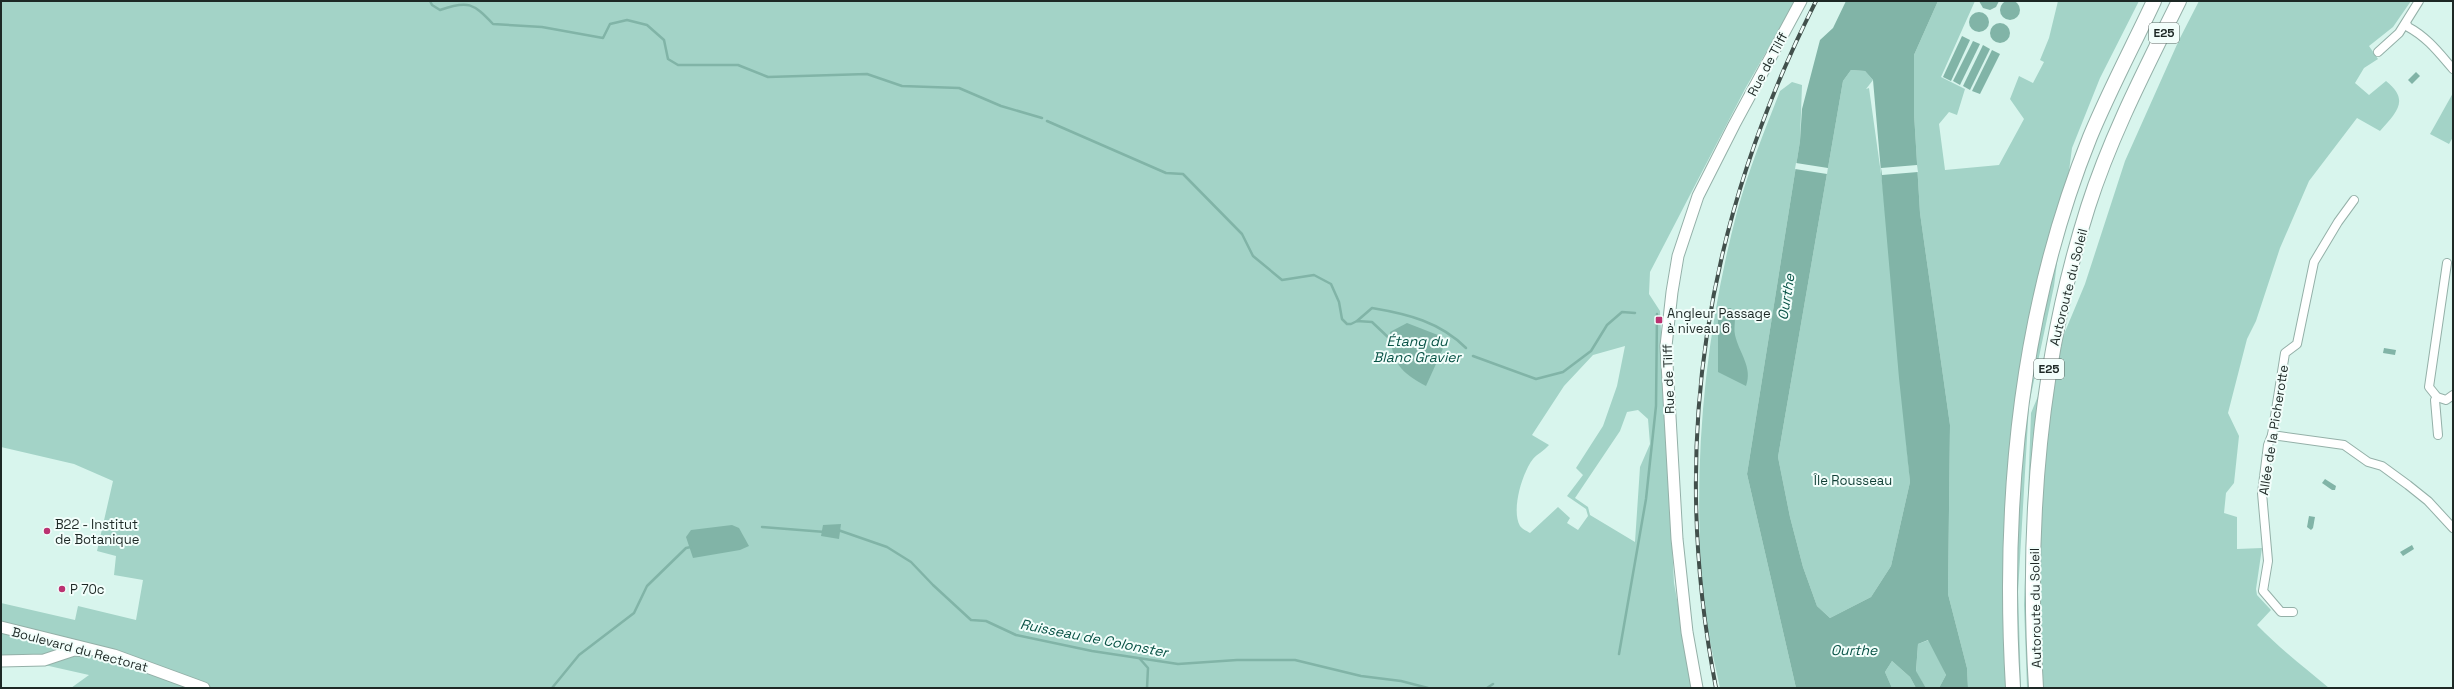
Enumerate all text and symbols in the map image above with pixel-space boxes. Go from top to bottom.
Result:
road number: E25 [2149,23,2179,43]
street label: Rue de Tilff [1743,29,1791,99]
street label: Autoroute du Soleil [2046,227,2091,348]
water label: Ourthe [1773,272,1799,321]
place label: Angleur Passage à niveau 6 [1667,305,1771,337]
marker: Angleur Passage à niveau 6 [1654,315,1664,325]
water label: Étang du Blanc Gravier [1373,332,1463,366]
street label: Rue de Tilff [1659,344,1678,414]
road number: E25 [2034,359,2064,379]
street label: Allée de la Picherotte [2255,364,2292,496]
park label: Île Rousseau [1813,472,1892,489]
place label: B22 - Institut de Botanique [55,516,139,548]
marker: B22 - Institut de Botanique [42,526,52,536]
street label: Autoroute du Soleil [2026,548,2045,668]
place label: P 70c [70,581,105,598]
marker: P 70c [57,584,67,594]
water label: Ruisseau de Colonster [1019,615,1171,661]
street label: Boulevard du Rectorat [10,623,150,676]
water label: Ourthe [1831,641,1878,659]

